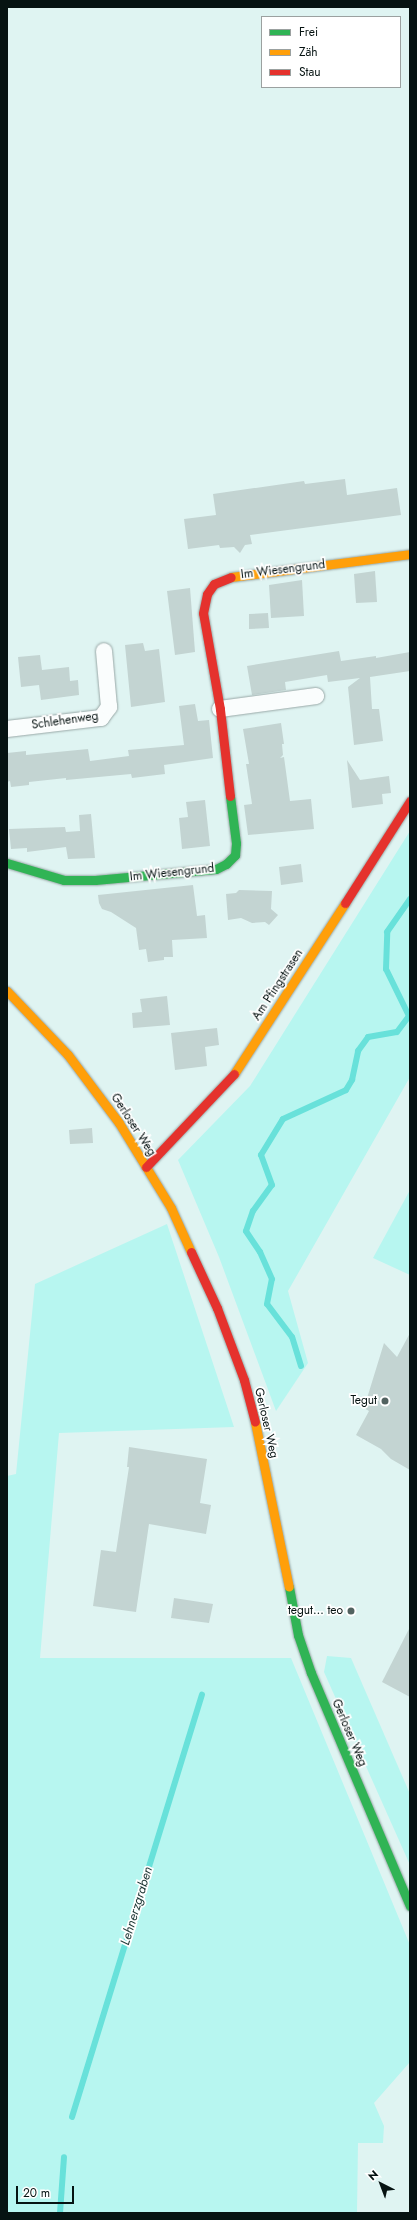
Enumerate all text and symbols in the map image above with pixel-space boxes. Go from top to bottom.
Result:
legend [261,16,401,88]
text: Frei [299,23,318,41]
text: Zäh [299,43,318,61]
text: Stau [299,63,321,81]
street label: Im Wiesengrund [240,558,326,582]
street label: Schlehenweg [31,709,99,733]
street label: Im Wiesengrund [129,861,215,885]
street label: Am Pfingstrasen [250,947,306,1023]
street label: Gerloser Weg [107,1091,159,1159]
street label: Gerloser Weg [251,1387,281,1459]
place label: Tegut [350,1394,377,1408]
marker: Tegut [380,1396,390,1406]
place label: tegut… teo [288,1604,343,1618]
marker: tegut… teo [346,1606,356,1616]
street label: Gerloser Weg [328,1697,370,1769]
water label: Lehnerzgraben [118,1865,156,1947]
north arrow [361,2164,401,2204]
text: N [364,2166,382,2184]
scale bar [18,2178,76,2204]
text: 20 m [23,2184,50,2202]

